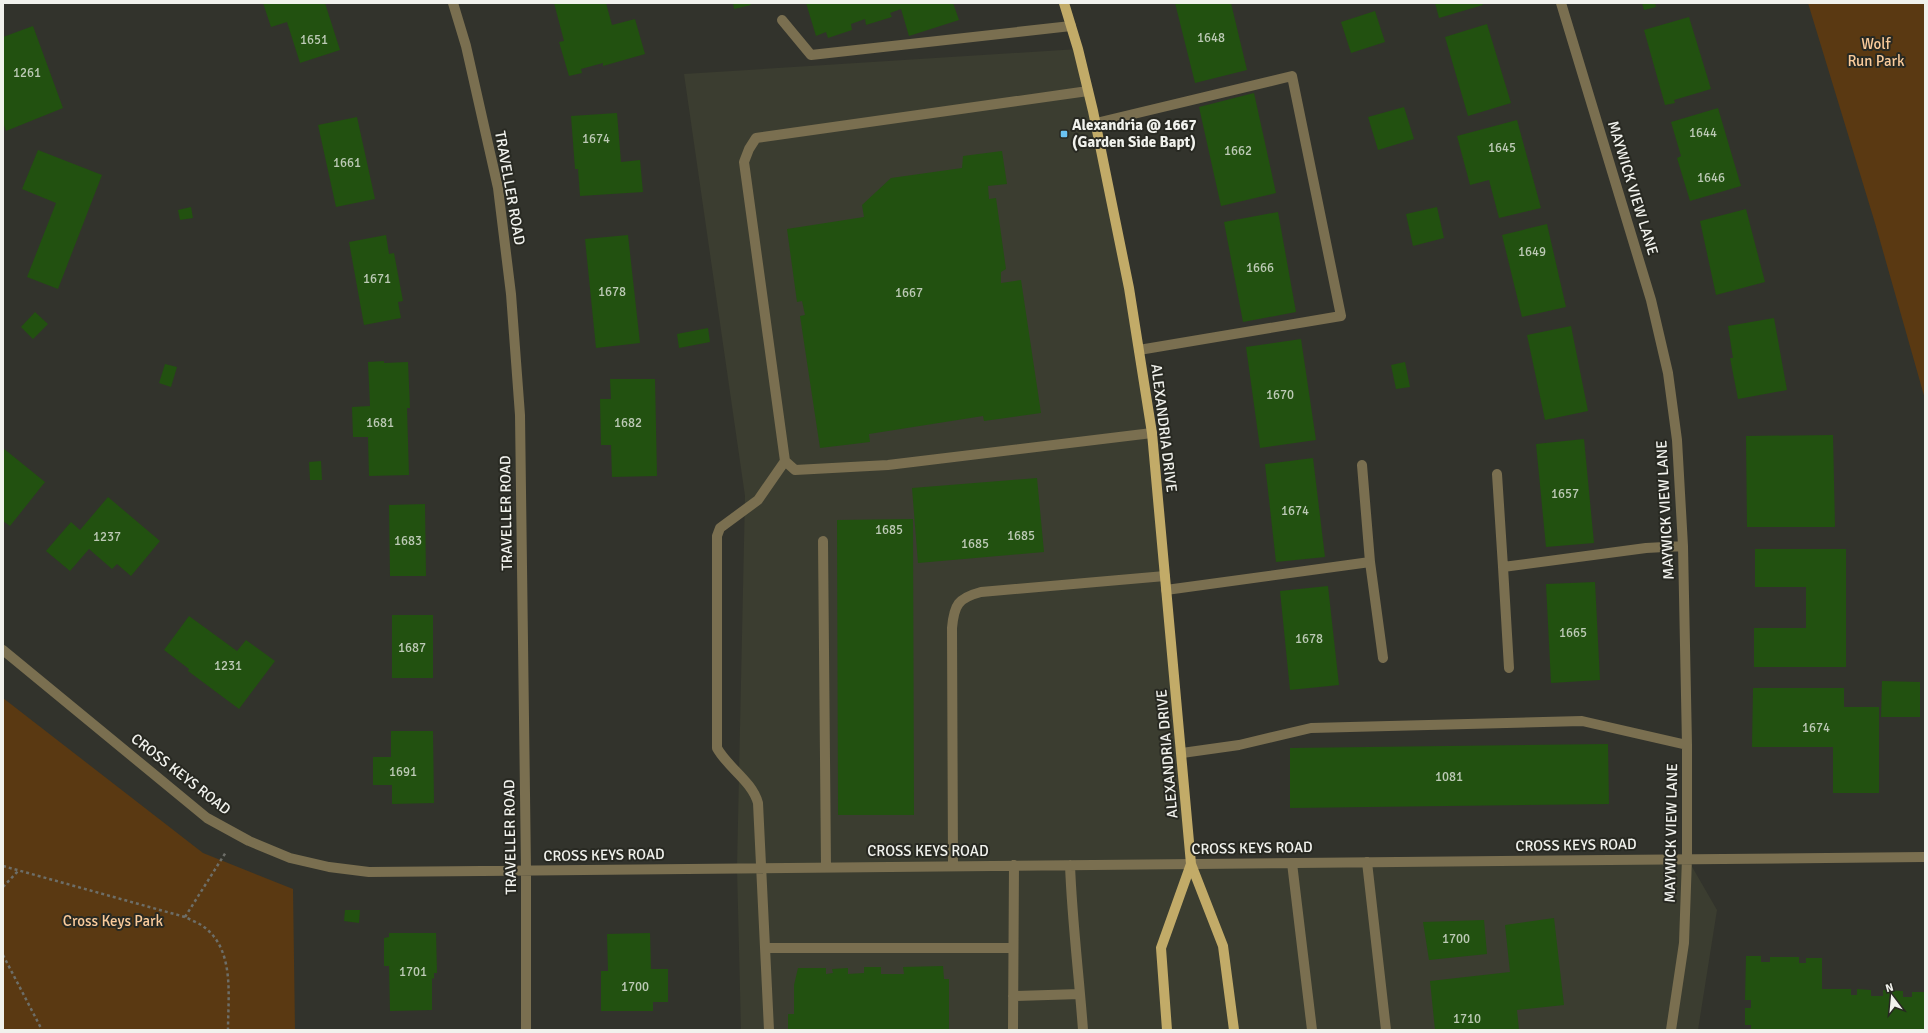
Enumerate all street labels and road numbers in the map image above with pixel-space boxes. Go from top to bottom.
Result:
street label: MAYWICK VIEW LANE [1604,119,1662,257]
street label: TRAVELLER ROAD [491,130,529,246]
street label: ALEXANDRIA DRIVE [1147,363,1181,493]
street label: MAYWICK VIEW LANE [1652,440,1678,580]
street label: TRAVELLER ROAD [496,455,516,571]
street label: ALEXANDRIA DRIVE [1152,689,1182,819]
street label: CROSS KEYS ROAD [128,730,234,818]
street label: MAYWICK VIEW LANE [1661,763,1681,903]
street label: TRAVELLER ROAD [500,779,520,895]
street label: CROSS KEYS ROAD [1515,835,1637,855]
street label: CROSS KEYS ROAD [1191,838,1313,858]
street label: CROSS KEYS ROAD [867,842,989,860]
street label: CROSS KEYS ROAD [543,845,665,865]

